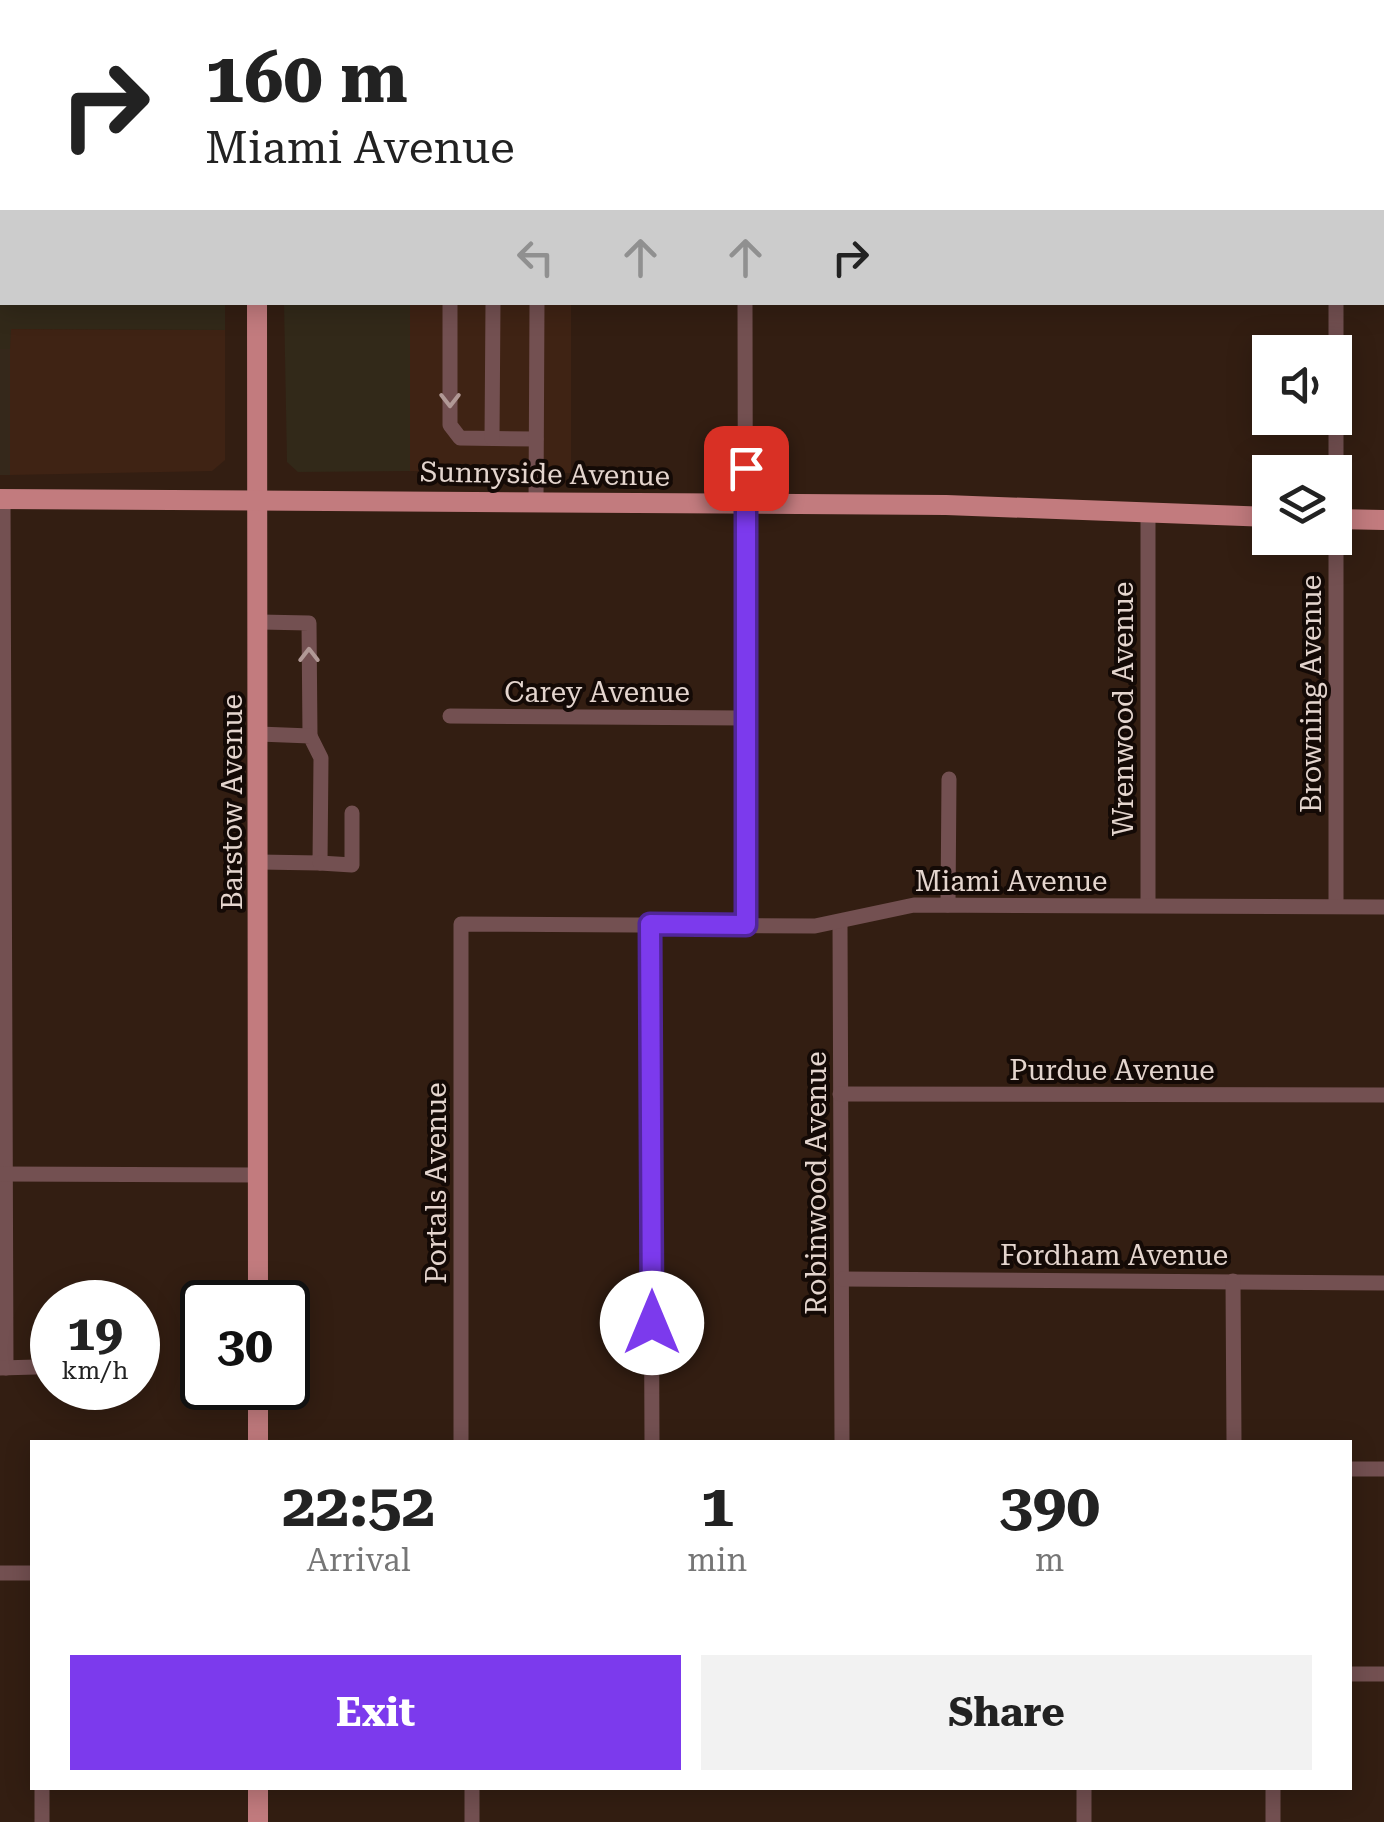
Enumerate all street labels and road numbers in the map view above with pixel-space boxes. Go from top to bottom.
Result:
street label: Sunnyside Avenue [420,455,670,493]
street label: Browning Avenue [1295,575,1328,813]
street label: Wrenwood Avenue [1107,582,1140,836]
street label: Carey Avenue [504,676,690,709]
street label: Barstow Avenue [216,694,249,910]
street label: Miami Avenue [915,865,1107,898]
street label: Robinwood Avenue [800,1051,833,1315]
street label: Purdue Avenue [1009,1054,1215,1087]
street label: Portals Avenue [420,1082,453,1284]
street label: Fordham Avenue [1000,1239,1228,1272]

